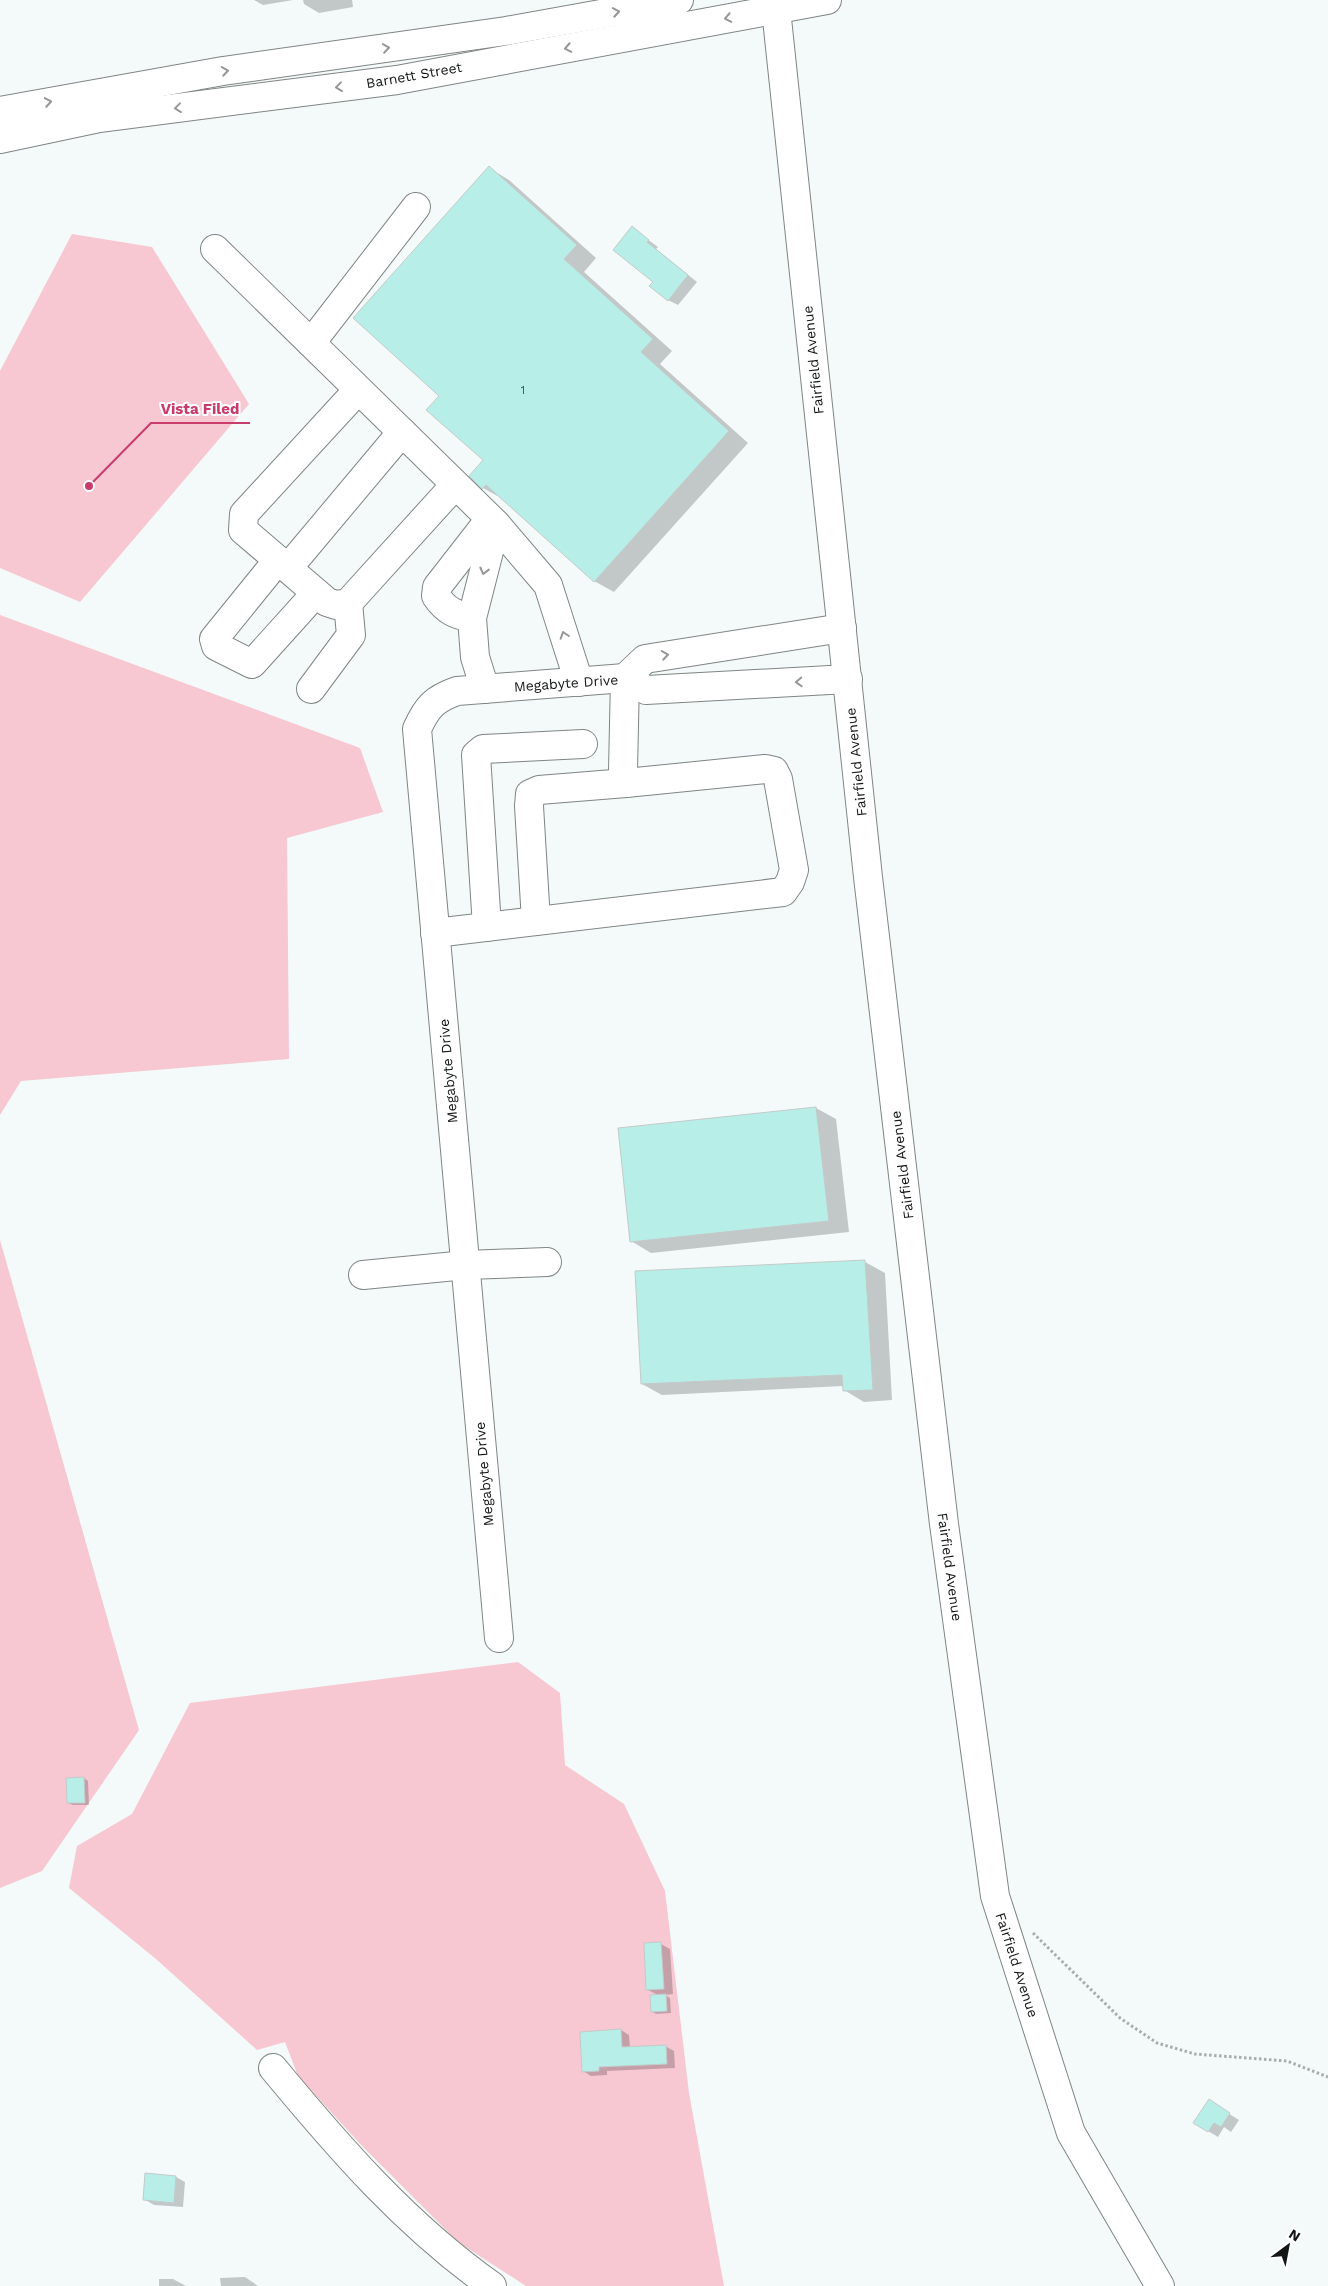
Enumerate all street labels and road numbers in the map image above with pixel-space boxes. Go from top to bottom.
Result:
street label: Barnett Street [365,59,463,91]
street label: Fairfield Avenue [799,305,827,415]
street label: Megabyte Drive [513,671,619,695]
street label: Fairfield Avenue [842,707,870,817]
street label: Megabyte Drive [435,1018,461,1124]
street label: Fairfield Avenue [887,1110,917,1220]
street label: Megabyte Drive [471,1421,497,1527]
street label: Fairfield Avenue [934,1512,966,1622]
street label: Fairfield Avenue [993,1911,1041,2019]

